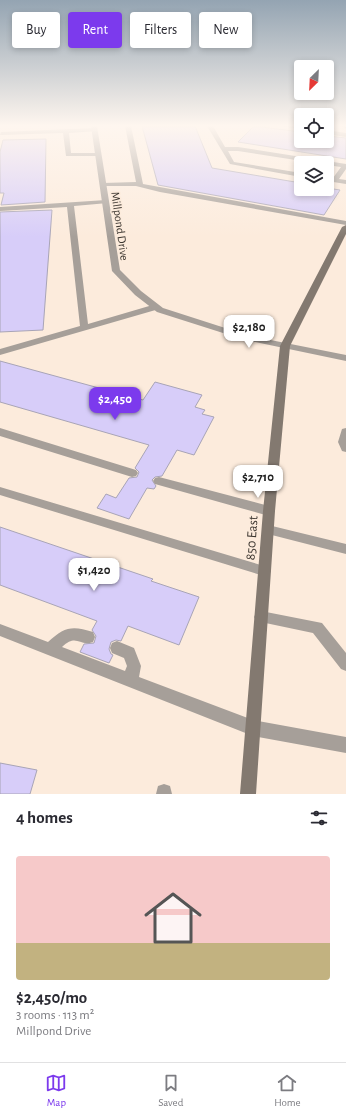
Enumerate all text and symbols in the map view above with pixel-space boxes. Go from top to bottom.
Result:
chip: Buy [12,12,60,48]
chip: Rent [68,12,122,48]
chip: Filters [130,12,191,48]
chip: New [199,12,252,48]
north arrow [294,60,334,100]
map controls [294,60,334,196]
button: locate [294,108,334,148]
button: layers [294,156,334,196]
street label: Millpond Drive [109,191,131,261]
pin: $2,180 [216,315,282,349]
text: $2,180 [233,321,265,334]
pin: $2,450 [82,387,148,421]
text: $2,450 [98,393,132,406]
pin: $2,710 [225,465,291,499]
text: $2,710 [242,471,274,484]
street label: 850 East [243,515,261,561]
pin: $1,420 [61,558,127,592]
text: $1,420 [78,564,110,577]
icon: filters [308,807,330,829]
text: 4 homes [16,809,73,826]
icon: home [137,882,209,954]
text: $2,450/mo [16,989,87,1006]
text: 3 rooms · 113 m² [16,1009,94,1022]
text: Millpond Drive [16,1025,91,1038]
tab: Map [45,1072,67,1109]
tab: Saved [158,1072,183,1109]
tab: Home [274,1072,301,1109]

